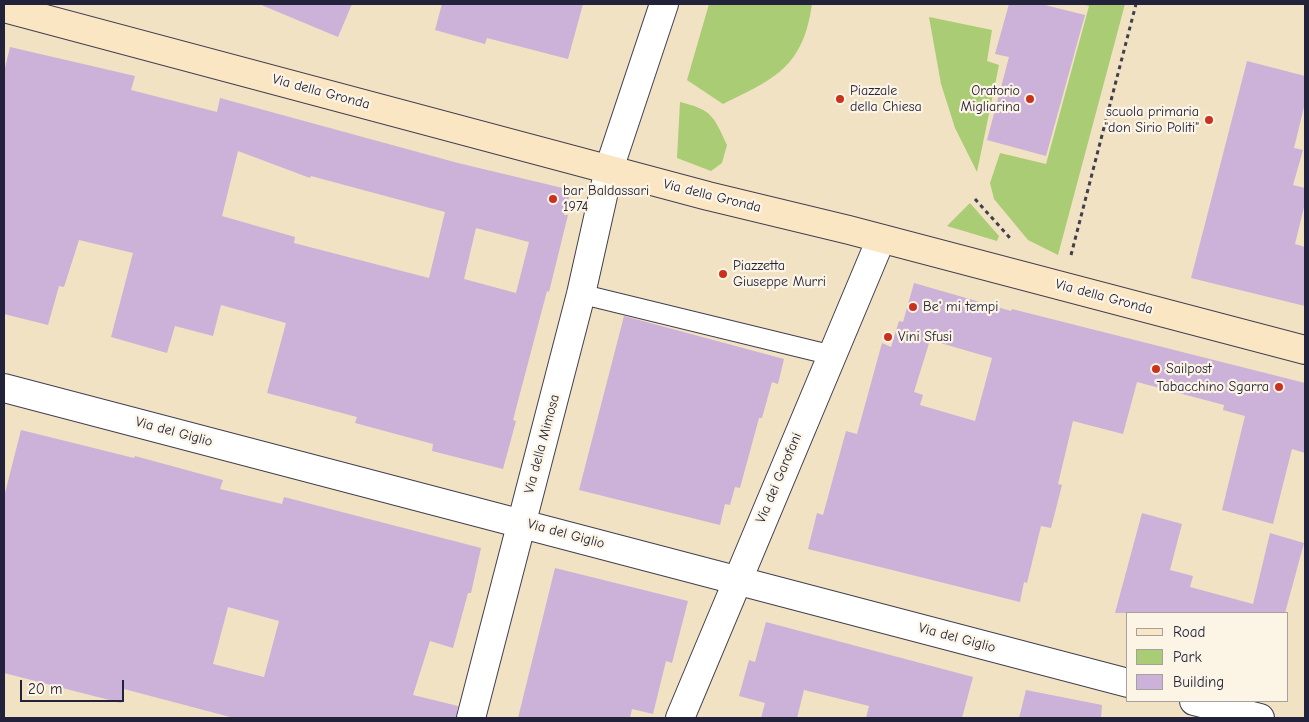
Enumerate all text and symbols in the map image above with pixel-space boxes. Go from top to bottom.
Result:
street label: Via della Gronda [270,71,372,113]
place label: Piazzale della Chiesa [850,83,922,115]
place label: Oratorio Migliarina [961,83,1020,115]
marker: Piazzale della Chiesa [834,93,846,105]
marker: Oratorio Migliarina [1024,93,1036,105]
place label: scuola primaria "don Sirio Politi" [1104,104,1199,136]
marker: scuola primaria "don Sirio Politi" [1203,114,1215,126]
street label: Via della Gronda [661,176,763,216]
place label: bar Baldassari 1974 [563,183,649,216]
marker: bar Baldassari 1974 [547,193,559,205]
place label: Piazzetta Giuseppe Murri [733,258,826,290]
marker: Piazzetta Giuseppe Murri [717,268,729,280]
street label: Via della Gronda [1053,276,1155,318]
place label: Be' mi tempi [923,299,998,315]
marker: Be' mi tempi [907,301,919,313]
place label: Vini Sfusi [898,329,952,345]
marker: Vini Sfusi [882,331,894,343]
place label: Sailpost [1166,361,1212,377]
marker: Sailpost [1150,363,1162,375]
place label: Tabacchino Sgarra [1157,379,1269,395]
marker: Tabacchino Sgarra [1273,381,1285,393]
street label: Via della Mimosa [521,393,563,495]
street label: Via del Giglio [134,414,214,450]
street label: Via dei Garofani [752,430,806,526]
street label: Via del Giglio [526,516,606,552]
legend [1126,612,1289,702]
street label: Via del Giglio [917,620,997,656]
text: Road [1173,623,1205,641]
text: Park [1173,648,1202,666]
scale bar [22,670,126,702]
text: Building [1173,673,1224,691]
text: 20 m [28,680,62,698]

